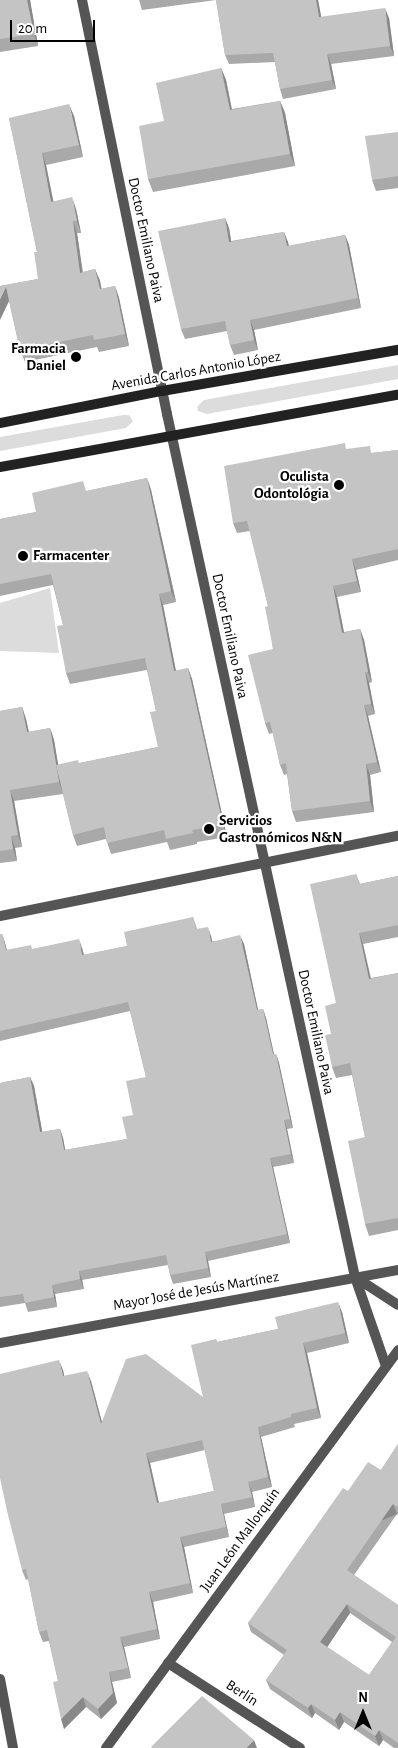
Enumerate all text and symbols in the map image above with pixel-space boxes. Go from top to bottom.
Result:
scale bar [12,10,98,42]
text: 20 m [18,21,47,36]
street label: Doctor Emiliano Paiva [124,176,168,304]
place label: Farmacia Daniel [11,339,66,374]
street label: Avenida Carlos Antonio López [110,347,282,395]
marker: Farmacia Daniel [70,351,82,363]
place label: Oculista Odontológia [254,467,329,502]
marker: Oculista Odontológia [333,479,345,491]
place label: Farmacenter [33,547,109,565]
marker: Farmacenter [17,550,29,562]
street label: Doctor Emiliano Paiva [208,572,252,700]
place label: Servicios Gastronómicos N&N [219,811,342,846]
marker: Servicios Gastronómicos N&N [203,823,215,835]
street label: Doctor Emiliano Paiva [294,968,338,1096]
street label: Mayor José de Jesús Martínez [112,1268,280,1314]
street label: Juan León Mallorquín [196,1484,284,1596]
street label: Berlín [223,1676,261,1710]
north arrow [338,1688,388,1738]
text: N [358,1691,368,1705]

